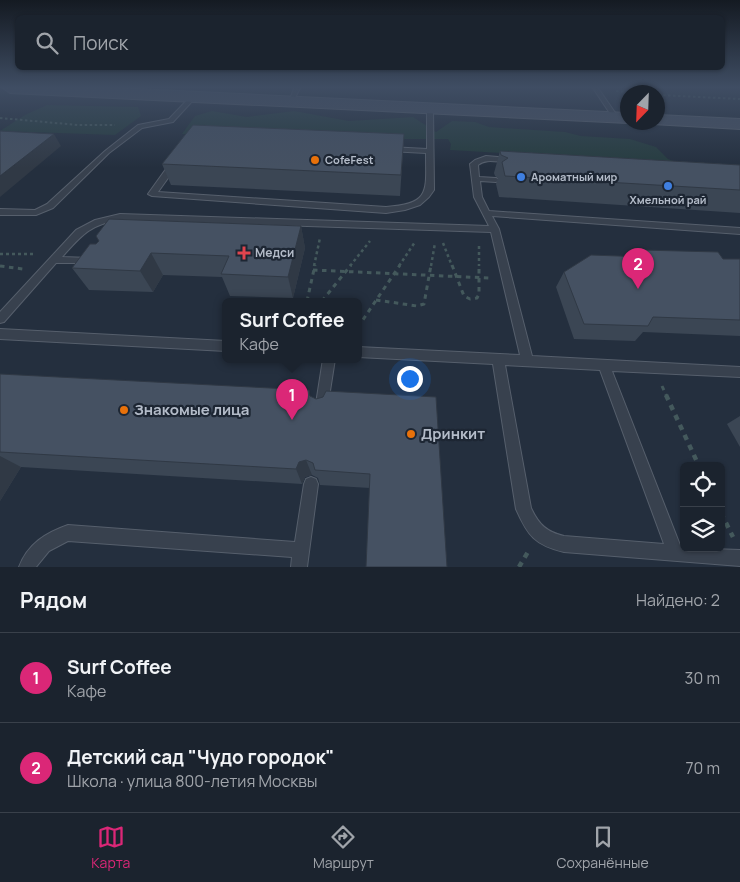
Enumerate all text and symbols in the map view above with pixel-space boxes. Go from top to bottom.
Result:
search box [15,15,725,70]
icon: search [33,29,61,57]
text: Поиск [73,30,128,56]
north arrow [620,85,665,130]
place label: CofeFest [325,152,374,167]
marker: CofeFest [309,154,321,166]
place label: Ароматный мир [531,169,618,184]
marker: Ароматный мир [515,171,527,183]
marker: Хмельной рай [662,180,674,192]
place label: Хмельной рай [630,192,706,207]
place label: Медси [255,244,294,261]
marker: Медси [237,246,251,260]
pin: 2 [622,248,654,289]
popup [222,298,362,363]
text: Surf Coffee [240,307,344,333]
text: Кафе [240,333,279,355]
your location [397,366,423,392]
pin: 1 [276,379,308,420]
place label: Знакомые лица [134,399,250,420]
marker: Знакомые лица [118,404,130,416]
place label: Дринкит [421,423,485,444]
marker: Дринкит [405,428,417,440]
map controls [680,462,725,552]
button: locate [680,462,725,507]
button: layers [680,507,725,552]
text: Рядом [20,586,87,614]
text: Найдено: 2 [636,589,720,611]
text: Surf Coffee [67,654,172,680]
text: 1 [32,667,40,689]
text: 30 m [685,667,720,689]
text: Кафе [67,680,106,702]
text: Детский сад "Чудо городок" [67,744,334,770]
text: 2 [31,757,41,779]
text: 70 m [685,757,720,779]
text: Школа · улица 800-летия Москвы [67,770,317,792]
tab: Карта [91,823,130,872]
tab: Маршрут [313,823,374,872]
tab: Сохранённые [557,823,649,872]

